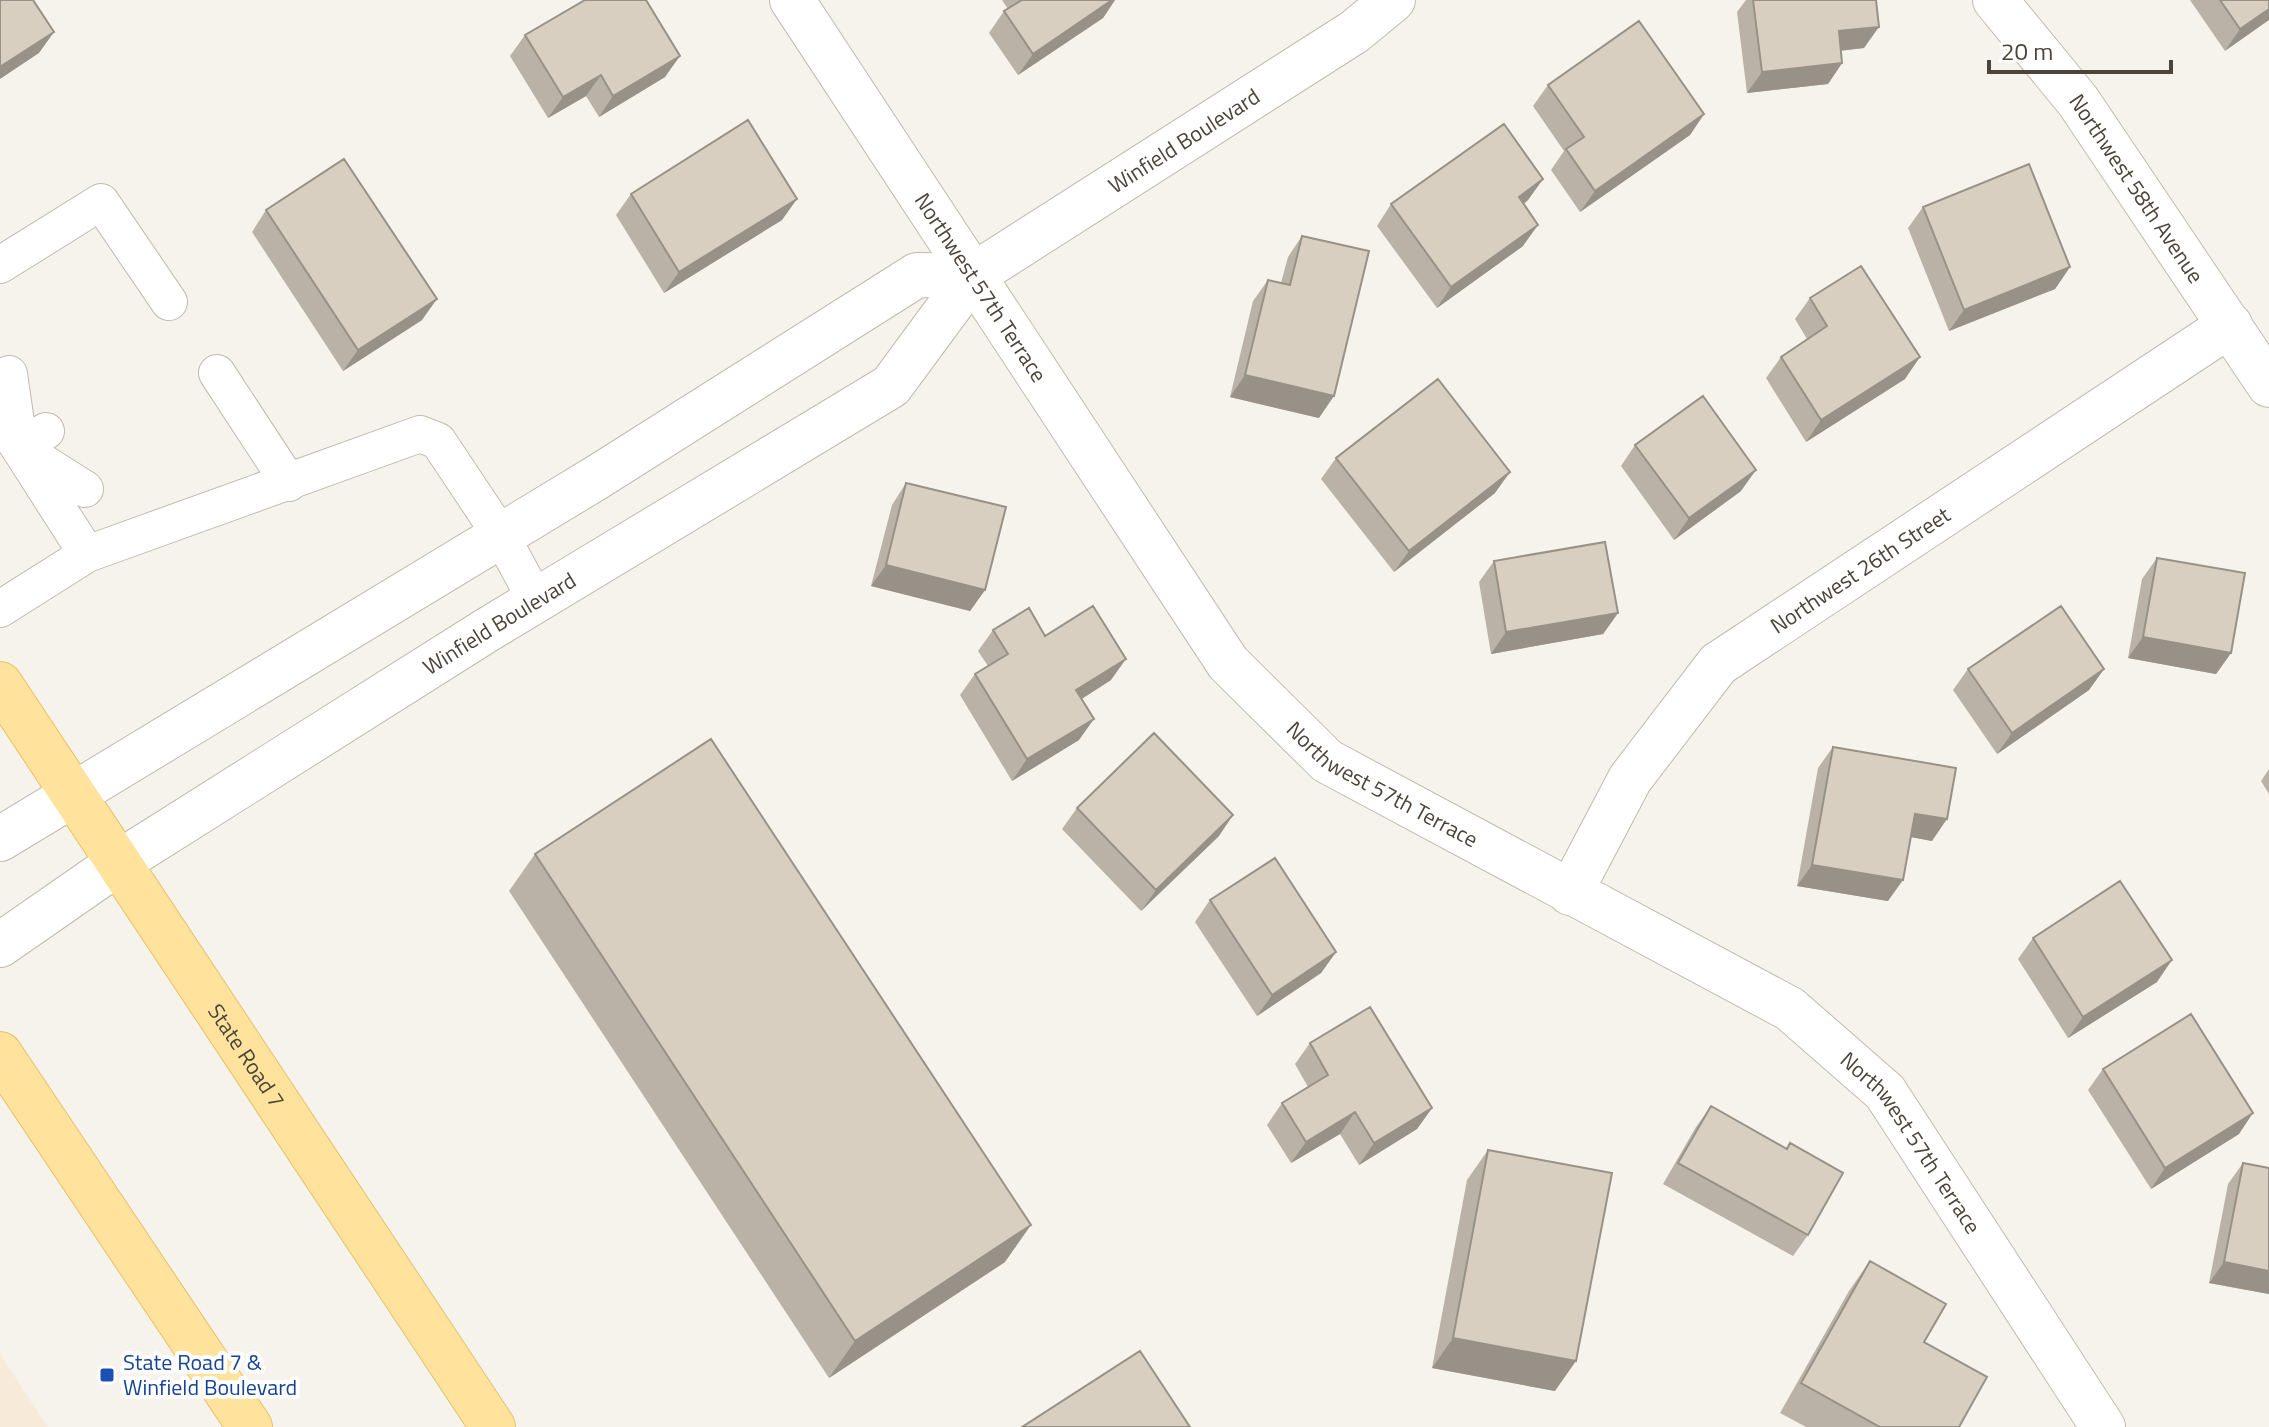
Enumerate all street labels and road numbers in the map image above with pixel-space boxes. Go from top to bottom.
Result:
street label: Winfield Boulevard [1101,79,1266,202]
street label: Northwest 58th Avenue [2061,87,2213,290]
street label: Northwest 57th Terrace [906,186,1056,389]
street label: Northwest 26th Street [1763,498,1957,642]
street label: Winfield Boulevard [416,563,582,683]
street label: Northwest 57th Terrace [1279,713,1484,856]
street label: State Road 7 [200,997,294,1115]
street label: Northwest 57th Terrace [1833,1043,1990,1241]

